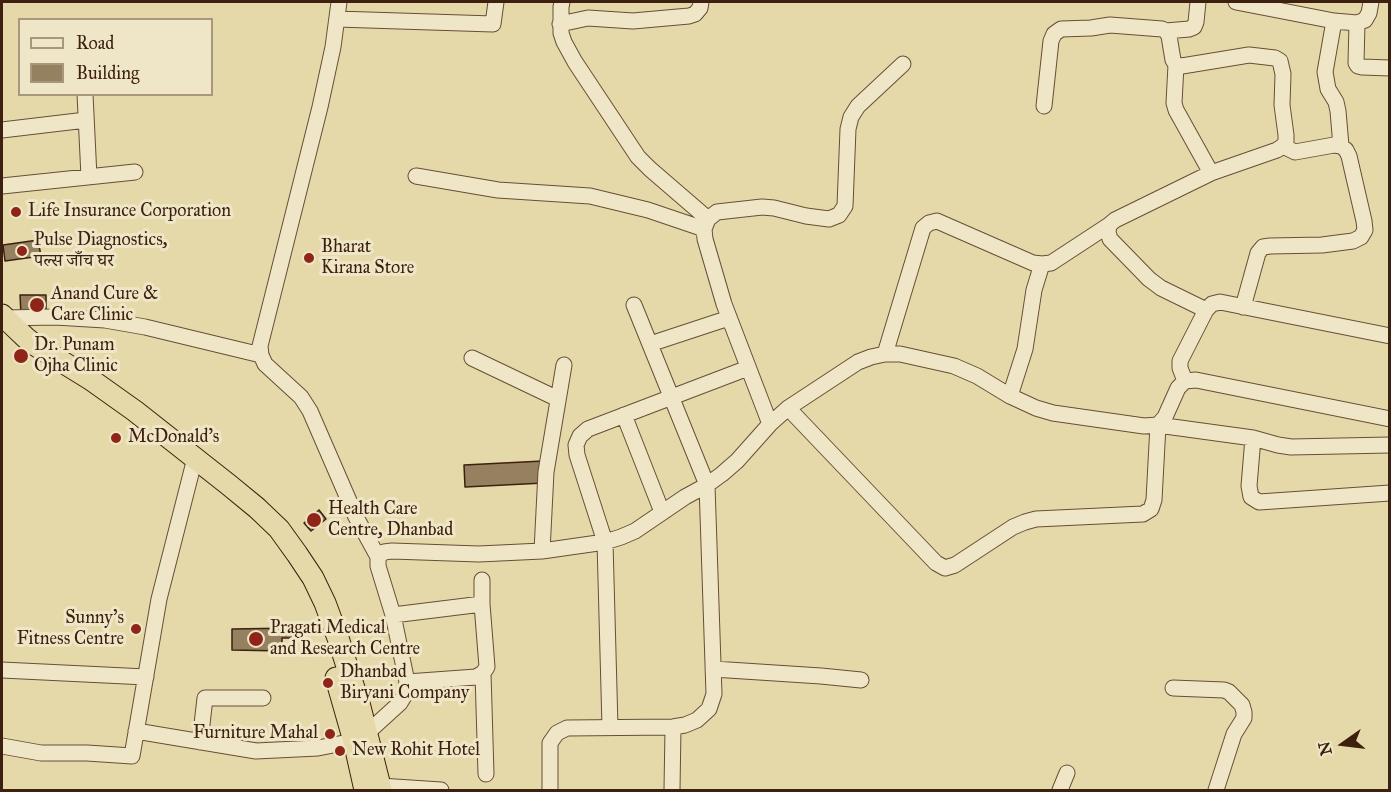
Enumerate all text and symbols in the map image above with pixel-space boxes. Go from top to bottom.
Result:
legend [18,18,213,96]
text: Road [76,32,114,54]
text: Building [76,62,139,84]
place label: Life Insurance Corporation [28,201,231,223]
marker: Life Insurance Corporation [9,205,23,219]
place label: Pulse Diagnostics, पल्स जाँच घर [34,230,167,272]
place label: Bharat Kirana Store [321,237,414,280]
marker: Pulse Diagnostics, पल्स जाँच घर [15,244,29,258]
marker: Bharat Kirana Store [302,251,316,265]
place label: Anand Cure & Care Clinic [51,284,158,326]
marker: Anand Cure & Care Clinic [28,296,46,314]
place label: Dr. Punam Ojha Clinic [34,335,118,378]
marker: Dr. Punam Ojha Clinic [12,347,30,365]
place label: McDonald's [128,427,219,449]
marker: McDonald's [109,431,123,445]
place label: Health Care Centre, Dhanbad [328,499,453,542]
marker: Health Care Centre, Dhanbad [305,511,323,529]
place label: Sunny's Fitness Centre [17,608,124,650]
place label: Pragati Medical and Research Centre [270,618,420,660]
marker: Sunny's Fitness Centre [129,622,143,636]
marker: Pragati Medical and Research Centre [247,630,265,648]
place label: Dhanbad Biryani Company [340,662,469,704]
marker: Dhanbad Biryani Company [321,676,335,690]
north arrow [1313,714,1373,774]
place label: Furniture Mahal [193,723,318,745]
marker: Furniture Mahal [323,727,337,741]
place label: New Rohit Hotel [352,740,480,762]
text: N [1314,740,1336,757]
marker: New Rohit Hotel [333,744,347,758]

